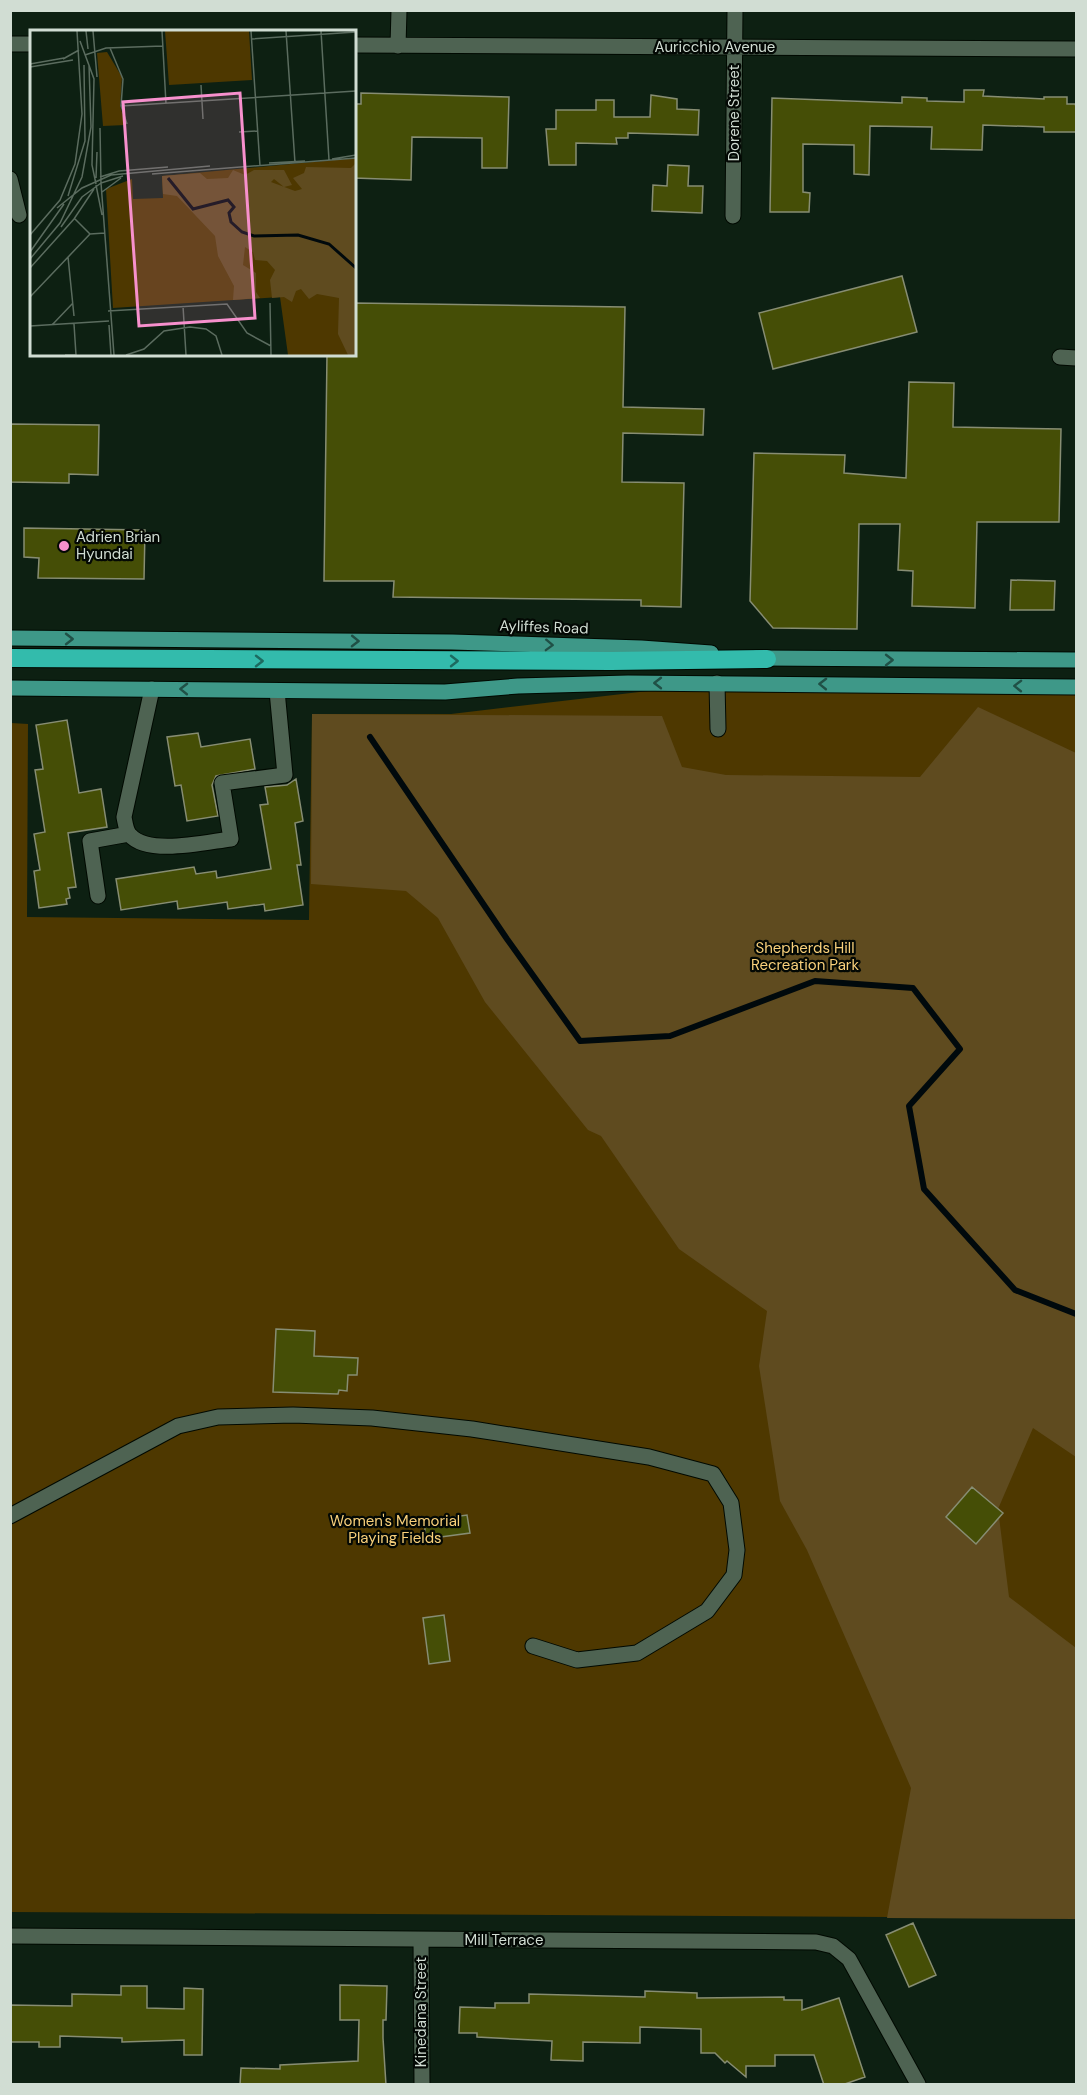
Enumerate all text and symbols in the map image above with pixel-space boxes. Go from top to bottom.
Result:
inset map [30,30,356,356]
street label: Auricchio Avenue [655,37,775,57]
street label: Dorene Street [724,65,744,161]
place label: Adrien Brian Hyundai [76,527,160,564]
marker: Adrien Brian Hyundai [57,539,71,553]
street label: Ayliffes Road [499,615,589,639]
one-way arrow [64,633,73,645]
one-way arrow [350,635,359,647]
one-way arrow [545,639,554,652]
one-way arrow [884,654,893,666]
one-way arrow [255,655,264,667]
one-way arrow [450,655,459,667]
one-way arrow [654,677,663,689]
one-way arrow [819,678,828,690]
one-way arrow [1014,680,1023,692]
one-way arrow [179,683,188,695]
park label: Shepherds Hill Recreation Park [751,938,859,975]
park label: Women's Memorial Playing Fields [330,1511,460,1548]
street label: Mill Terrace [465,1930,543,1950]
street label: Kinedana Street [411,1957,431,2067]

